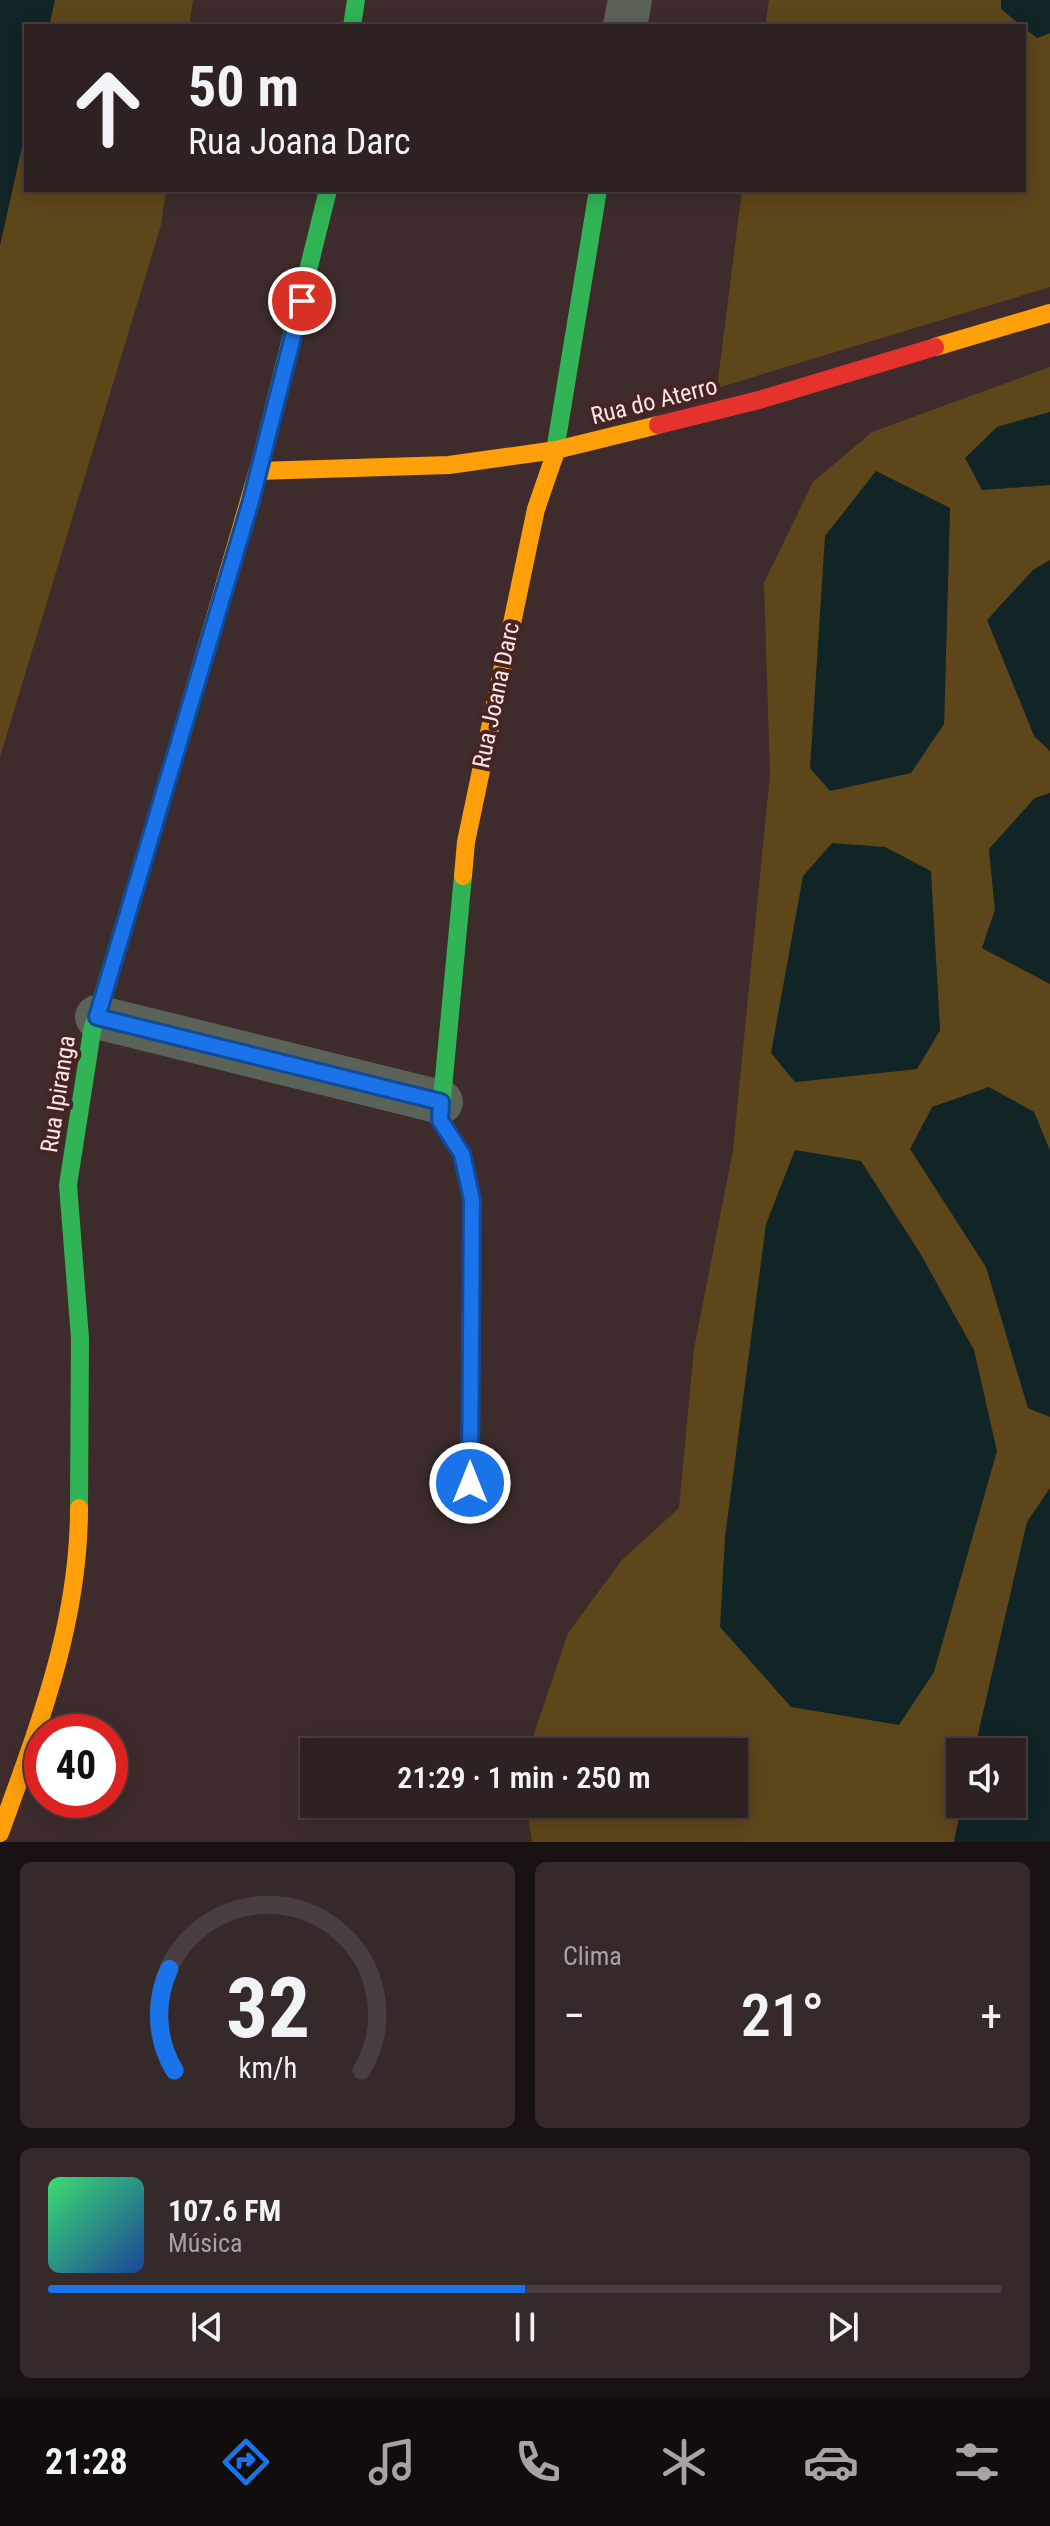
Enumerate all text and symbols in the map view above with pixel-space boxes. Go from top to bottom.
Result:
text: 50 m [188,54,299,120]
icon: ahead [56,56,160,160]
text: Rua Joana Darc [188,121,411,163]
pin [268,267,336,335]
icon: arrive [280,279,324,323]
street label: Rua do Aterro [588,372,720,430]
street label: Rua Joana Darc [467,619,525,771]
street label: Rua Ipiranga [35,1034,81,1154]
position arrow [428,1441,512,1525]
speed limit sign: 40 [24,1714,128,1818]
map controls [946,1738,1026,1818]
button: sound [946,1738,1026,1818]
text: 21:29 · 1 min · 250 m [397,1760,651,1795]
text: Clima [563,1941,622,1971]
text: 32 [225,1960,310,2057]
text: 21° [741,1980,824,2051]
text: − [563,1990,585,2042]
text: + [980,1990,1002,2042]
text: km/h [238,2051,297,2085]
text: 107.6 FM [168,2193,281,2228]
text: Música [168,2228,243,2258]
icon: previous [185,2305,229,2349]
icon: pause [503,2305,547,2349]
icon: next [821,2305,865,2349]
icon: directions [218,2434,274,2490]
icon: music [364,2434,420,2490]
icon: phone [510,2434,566,2490]
icon: climate [656,2434,712,2490]
icon: car [803,2434,859,2490]
icon: filters [949,2434,1005,2490]
text: 21:28 [45,2441,128,2483]

